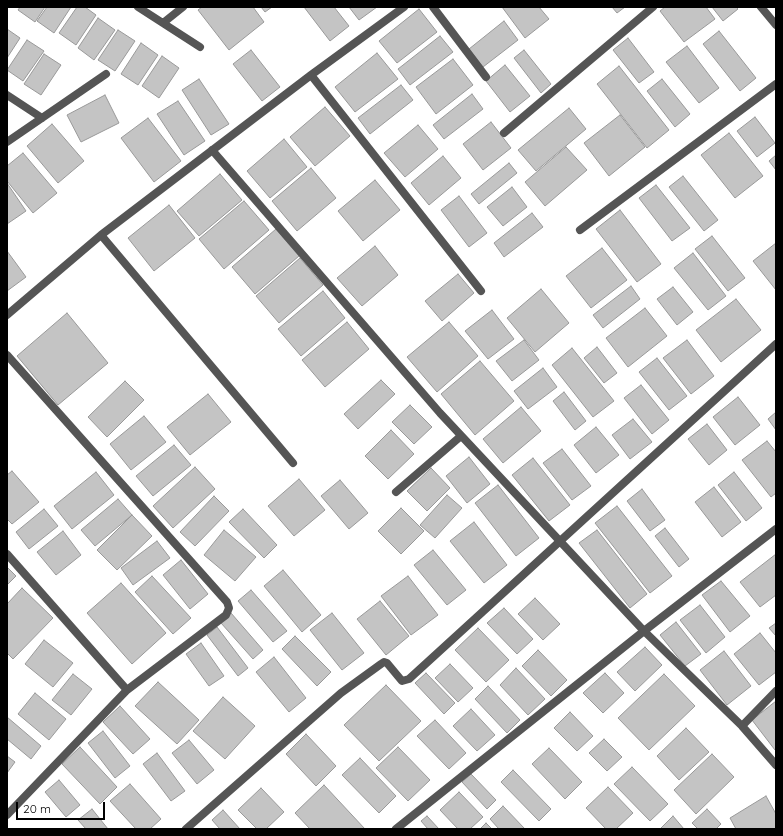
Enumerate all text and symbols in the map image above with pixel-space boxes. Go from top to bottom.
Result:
scale bar [18,794,107,820]
text: 20 m [23,801,51,816]

